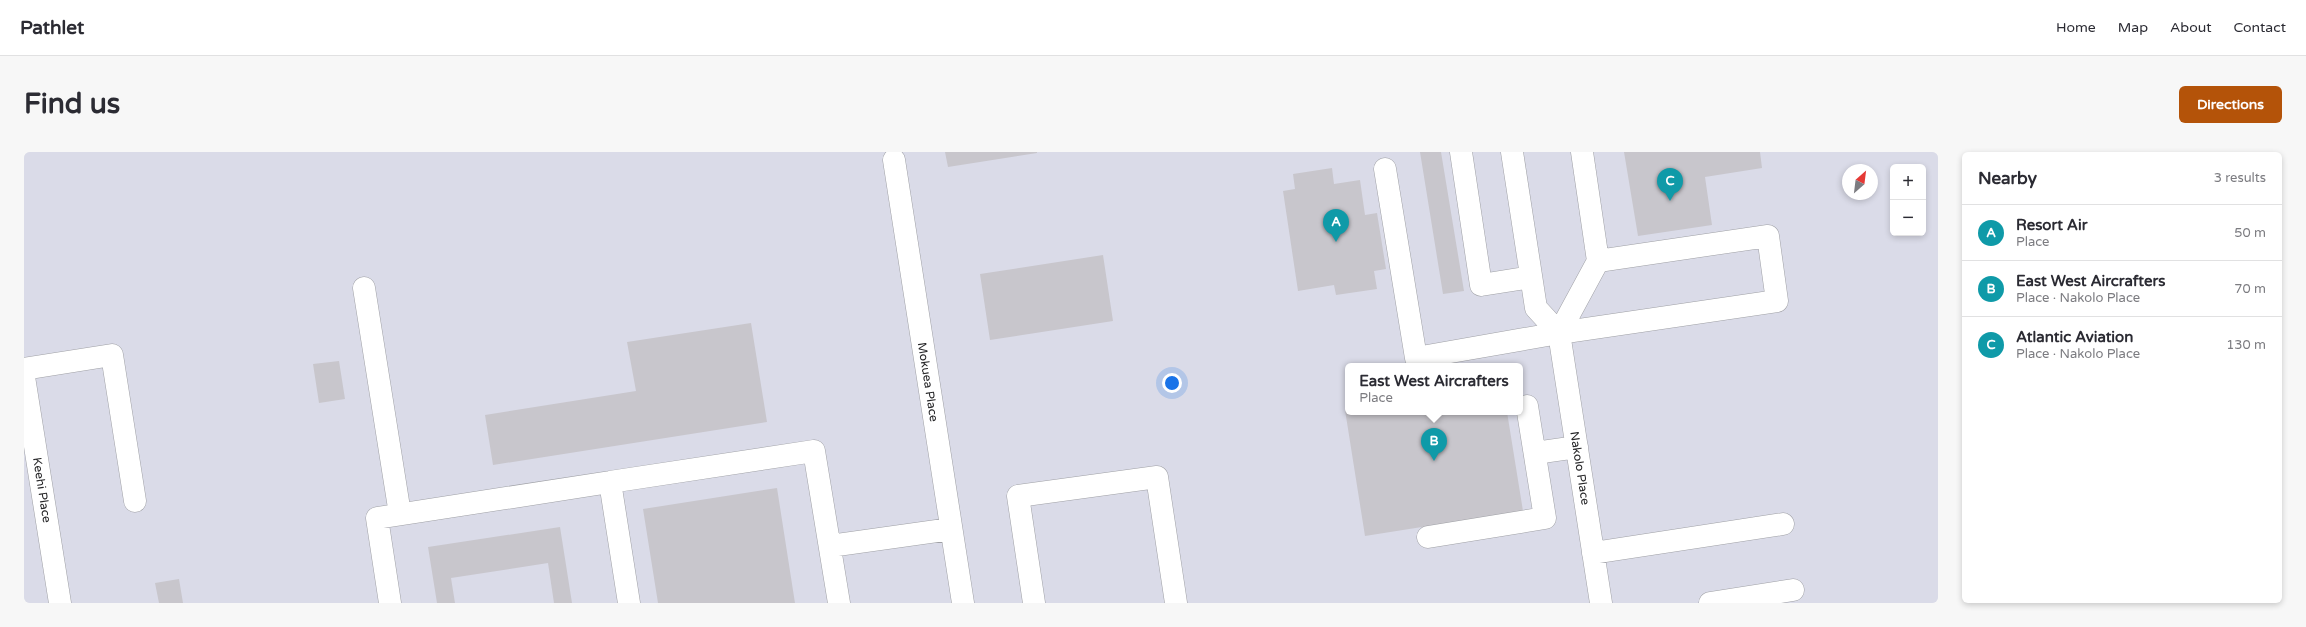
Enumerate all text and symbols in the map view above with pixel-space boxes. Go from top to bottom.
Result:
text: Pathlet [20,17,84,39]
text: Home [2056,19,2096,36]
text: Map [2118,19,2148,36]
text: About [2170,19,2212,36]
text: Contact [2234,19,2286,36]
button: Directions [2179,86,2282,123]
text: Find us [24,87,120,121]
north arrow [1842,164,1878,200]
map controls [1890,164,1926,236]
button: + [1890,164,1926,200]
pin: C [1657,168,1683,201]
text: Nearby [1978,168,2037,189]
text: 3 results [2214,170,2266,186]
button: − [1890,200,1926,236]
pin: A [1323,209,1349,242]
text: Resort Air [2016,216,2087,234]
text: A [1986,225,1996,241]
text: 50 m [2234,225,2266,241]
text: Place [2016,234,2049,250]
text: East West Aircrafters [2016,272,2165,290]
text: B [1986,281,1996,297]
text: 70 m [2234,281,2266,297]
text: Place · Nakolo Place [2016,290,2140,306]
text: Atlantic Aviation [2016,328,2133,346]
text: C [1986,337,1996,353]
text: 130 m [2226,337,2266,353]
street label: Mokuea Place [915,341,941,423]
text: Place · Nakolo Place [2016,346,2140,362]
popup [1345,363,1523,415]
text: East West Aircrafters [1359,372,1509,390]
your location [1162,373,1182,393]
text: Place [1359,390,1393,406]
pin: B [1421,428,1447,461]
street label: Nakolo Place [1567,430,1593,506]
street label: Keehi Place [30,456,54,524]

